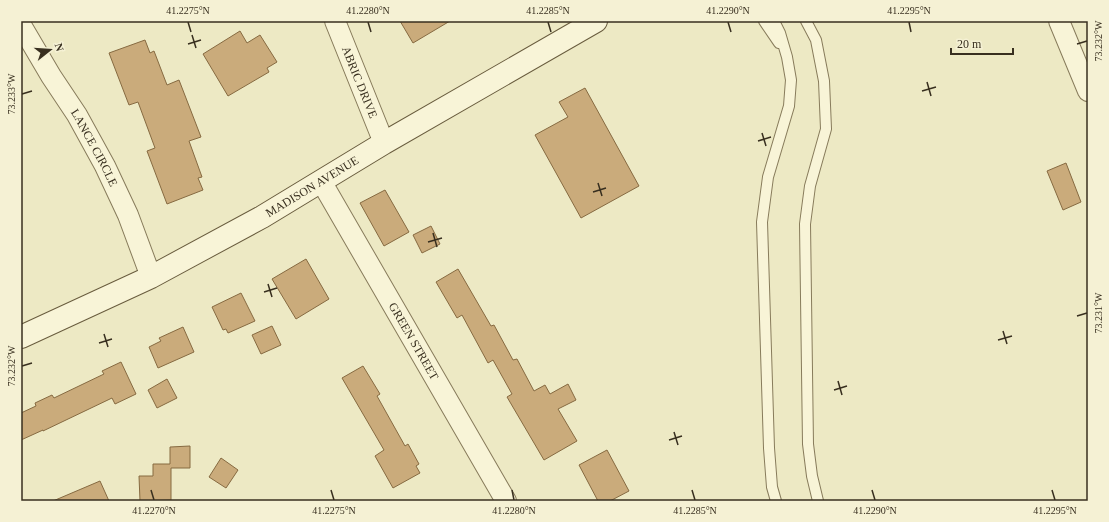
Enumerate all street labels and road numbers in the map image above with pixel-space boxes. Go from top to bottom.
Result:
street label: ABRIC DRIVE [339,44,380,120]
street label: LANCE CIRCLE [68,106,121,189]
street label: MADISON AVENUE [263,153,361,220]
street label: GREEN STREET [386,300,442,383]

